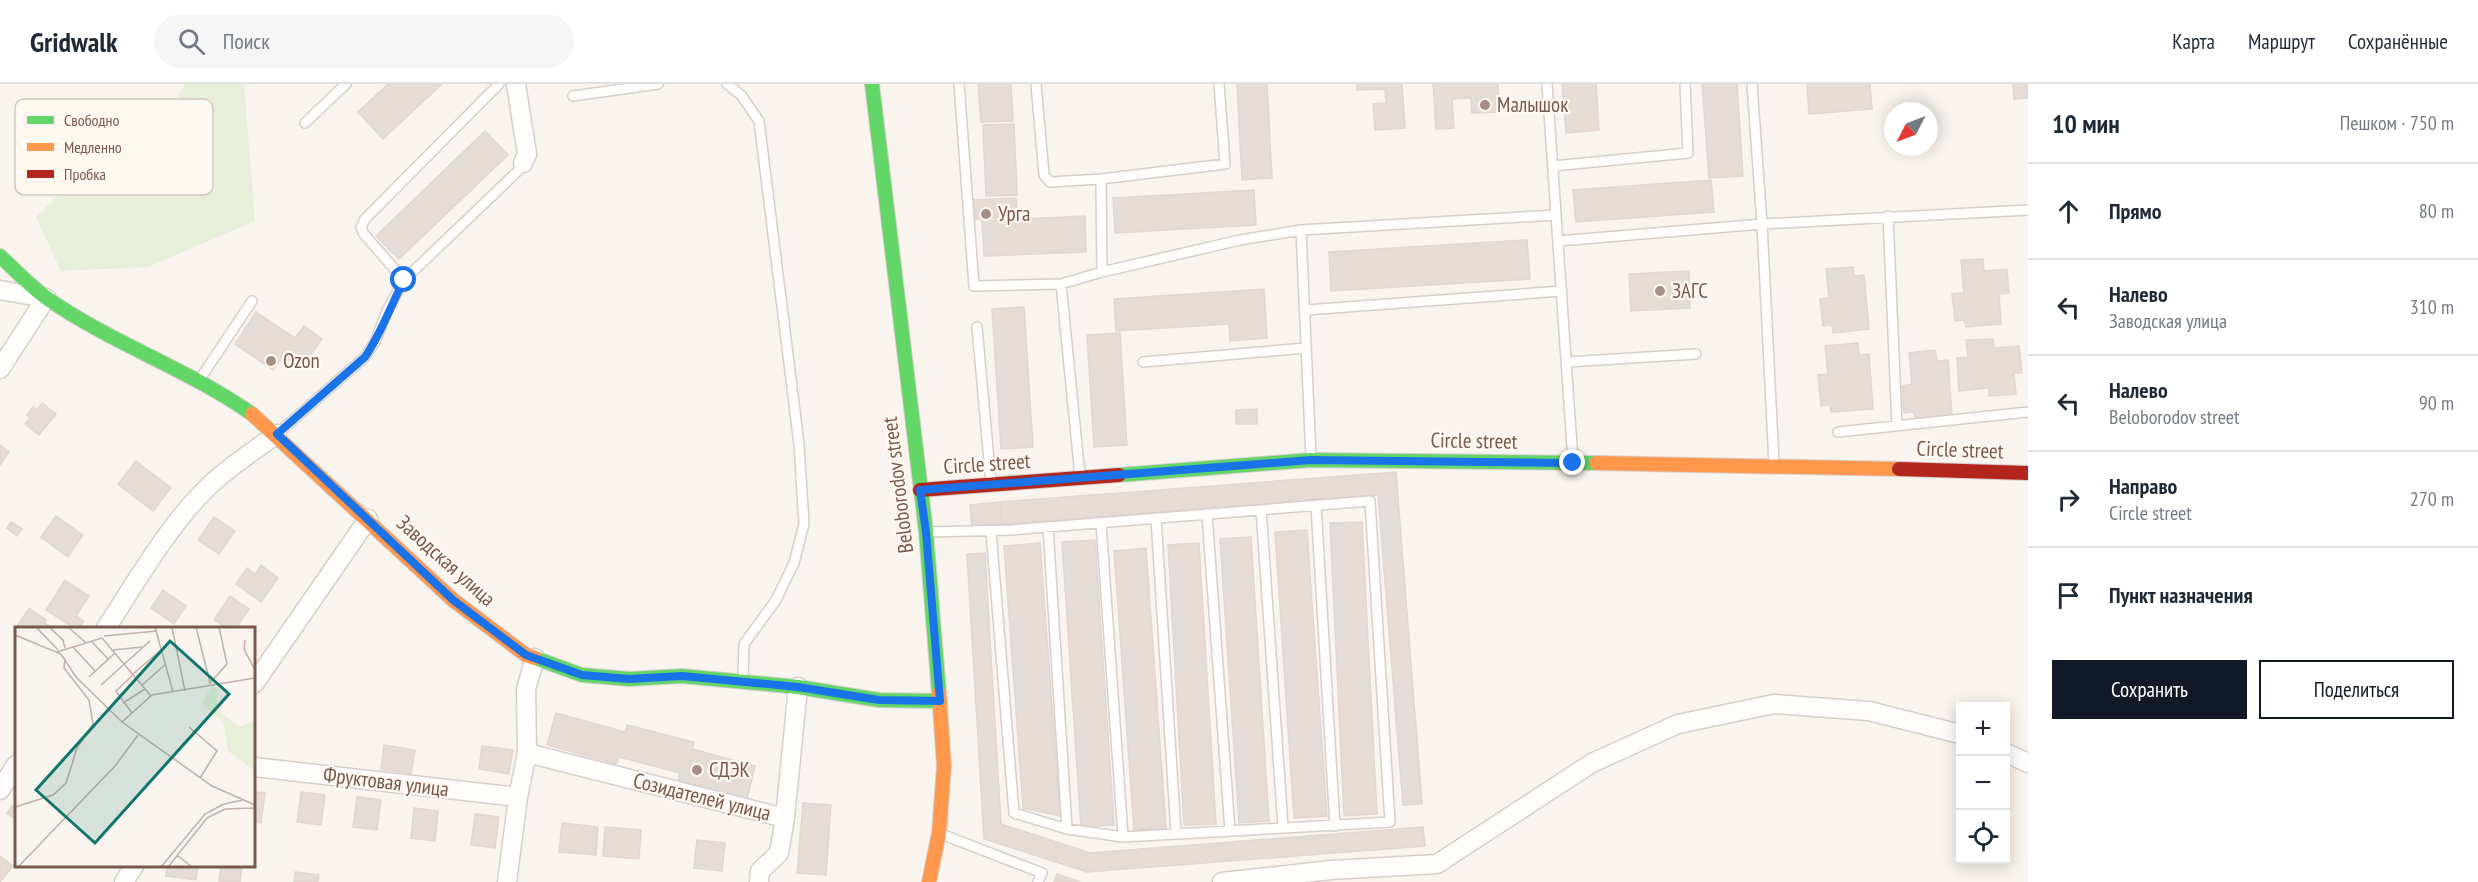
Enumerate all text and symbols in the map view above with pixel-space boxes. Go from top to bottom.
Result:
search box [154,14,574,68]
text: Gridwalk [30,23,118,60]
icon: search [175,25,208,58]
text: Поиск [223,27,270,55]
text: Карта [2172,28,2215,55]
text: Маршрут [2248,28,2315,55]
text: Сохранённые [2348,28,2448,55]
place label: Малышок [1497,91,1568,118]
marker: Малышок [1478,98,1492,112]
legend [15,99,213,195]
north arrow [1884,102,1938,156]
text: 10 мин [2052,107,2120,140]
text: Свободно [64,110,119,130]
text: Пешком · 750 m [2340,110,2454,136]
text: Медленно [64,137,122,157]
text: Пробка [64,164,106,184]
icon: ahead [2052,195,2085,228]
text: Прямо [2109,197,2162,225]
text: 80 m [2419,198,2454,224]
place label: Урга [998,200,1030,227]
marker: Урга [979,207,993,221]
route start [390,266,416,292]
place label: ЗАГС [1672,277,1708,304]
text: Налево [2109,280,2168,308]
marker: ЗАГС [1653,284,1667,298]
icon: left [2052,291,2085,324]
text: 310 m [2410,294,2454,320]
text: Заводская улица [2109,308,2227,334]
place label: Ozon [283,347,320,374]
marker: Ozon [264,354,278,368]
text: Налево [2109,376,2168,404]
icon: left [2052,387,2085,420]
text: 90 m [2419,390,2454,416]
text: Beloborodov street [2109,404,2240,430]
street label: Beloborodov street [876,415,919,555]
street label: Circle street [1430,426,1518,455]
street label: Circle street [1916,434,2004,465]
street label: Circle street [943,447,1032,480]
route end [1559,449,1585,475]
text: Направо [2109,472,2177,500]
icon: right [2052,483,2085,516]
text: 270 m [2410,486,2454,512]
text: Circle street [2109,500,2192,526]
street label: Заводская улица [391,509,501,612]
icon: arrive [2052,579,2085,612]
text: Пункт назначения [2109,581,2253,609]
inset map [15,627,255,867]
button: Сохранить [2052,660,2247,719]
button: Поделиться [2259,660,2454,719]
map controls [1956,702,2010,864]
button: + [1956,702,2010,756]
place label: СДЭК [709,756,750,783]
button: − [1956,756,2010,810]
street label: Фруктовая улица [322,760,450,803]
marker: СДЭК [690,763,704,777]
street label: Созидателей улица [630,766,774,827]
button: locate [1956,810,2010,864]

